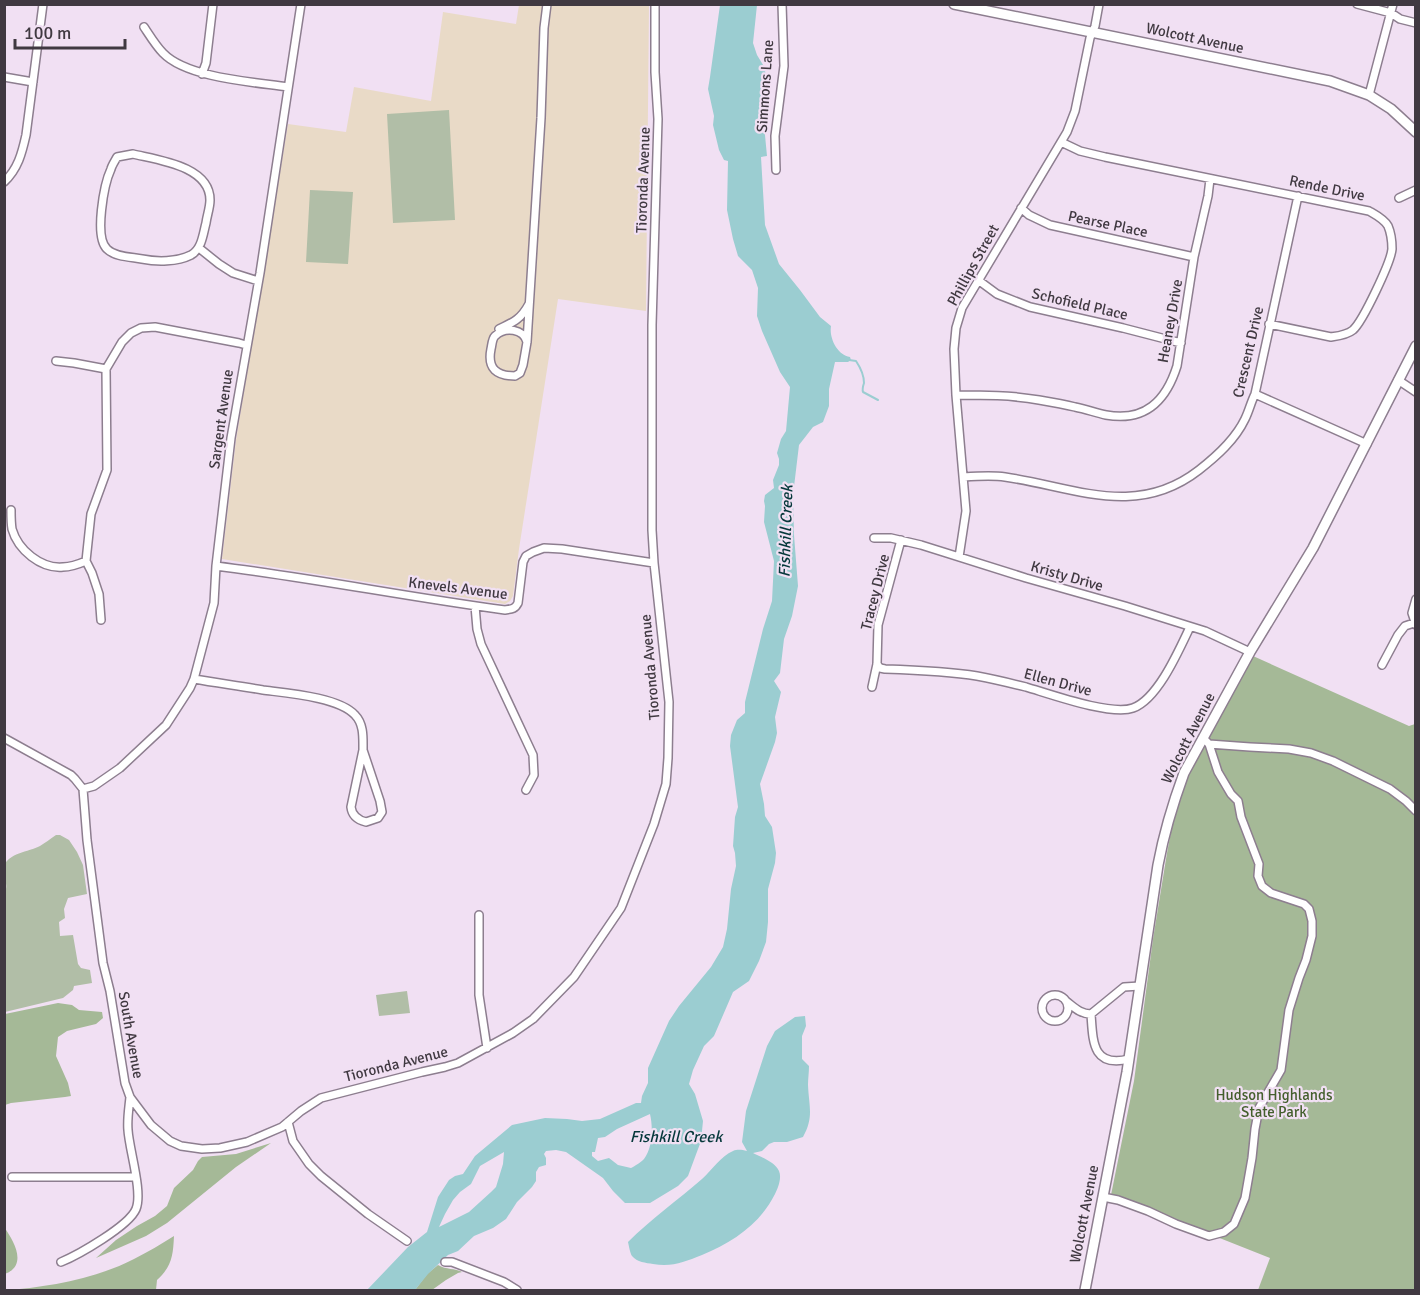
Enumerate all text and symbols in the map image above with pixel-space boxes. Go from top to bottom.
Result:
scale bar [15,12,124,50]
street label: Wolcott Avenue [1144,19,1246,57]
text: 100 m [24,22,71,44]
street label: Simmons Lane [753,39,777,133]
street label: Tioronda Avenue [632,127,654,233]
street label: Rende Drive [1288,171,1366,205]
street label: Pearse Place [1066,207,1150,241]
street label: Phillips Street [943,221,1003,309]
street label: Heaney Drive [1154,278,1186,364]
street label: Schofield Place [1030,284,1130,324]
street label: Crescent Drive [1229,305,1267,399]
street label: Sargent Avenue [205,368,237,470]
water label: Fishkill Creek [774,482,798,578]
street label: Tracey Drive [857,552,893,632]
street label: Kristy Drive [1029,557,1105,595]
street label: Knevels Avenue [407,573,509,603]
street label: Tioronda Avenue [636,613,664,721]
street label: Ellen Drive [1022,664,1094,700]
street label: Wolcott Avenue [1157,690,1219,786]
street label: South Avenue [114,990,148,1080]
street label: Tioronda Avenue [342,1042,450,1086]
park label: Hudson Highlands State Park [1215,1086,1333,1121]
water label: Fishkill Creek [630,1127,724,1147]
street label: Wolcott Avenue [1066,1163,1102,1265]

